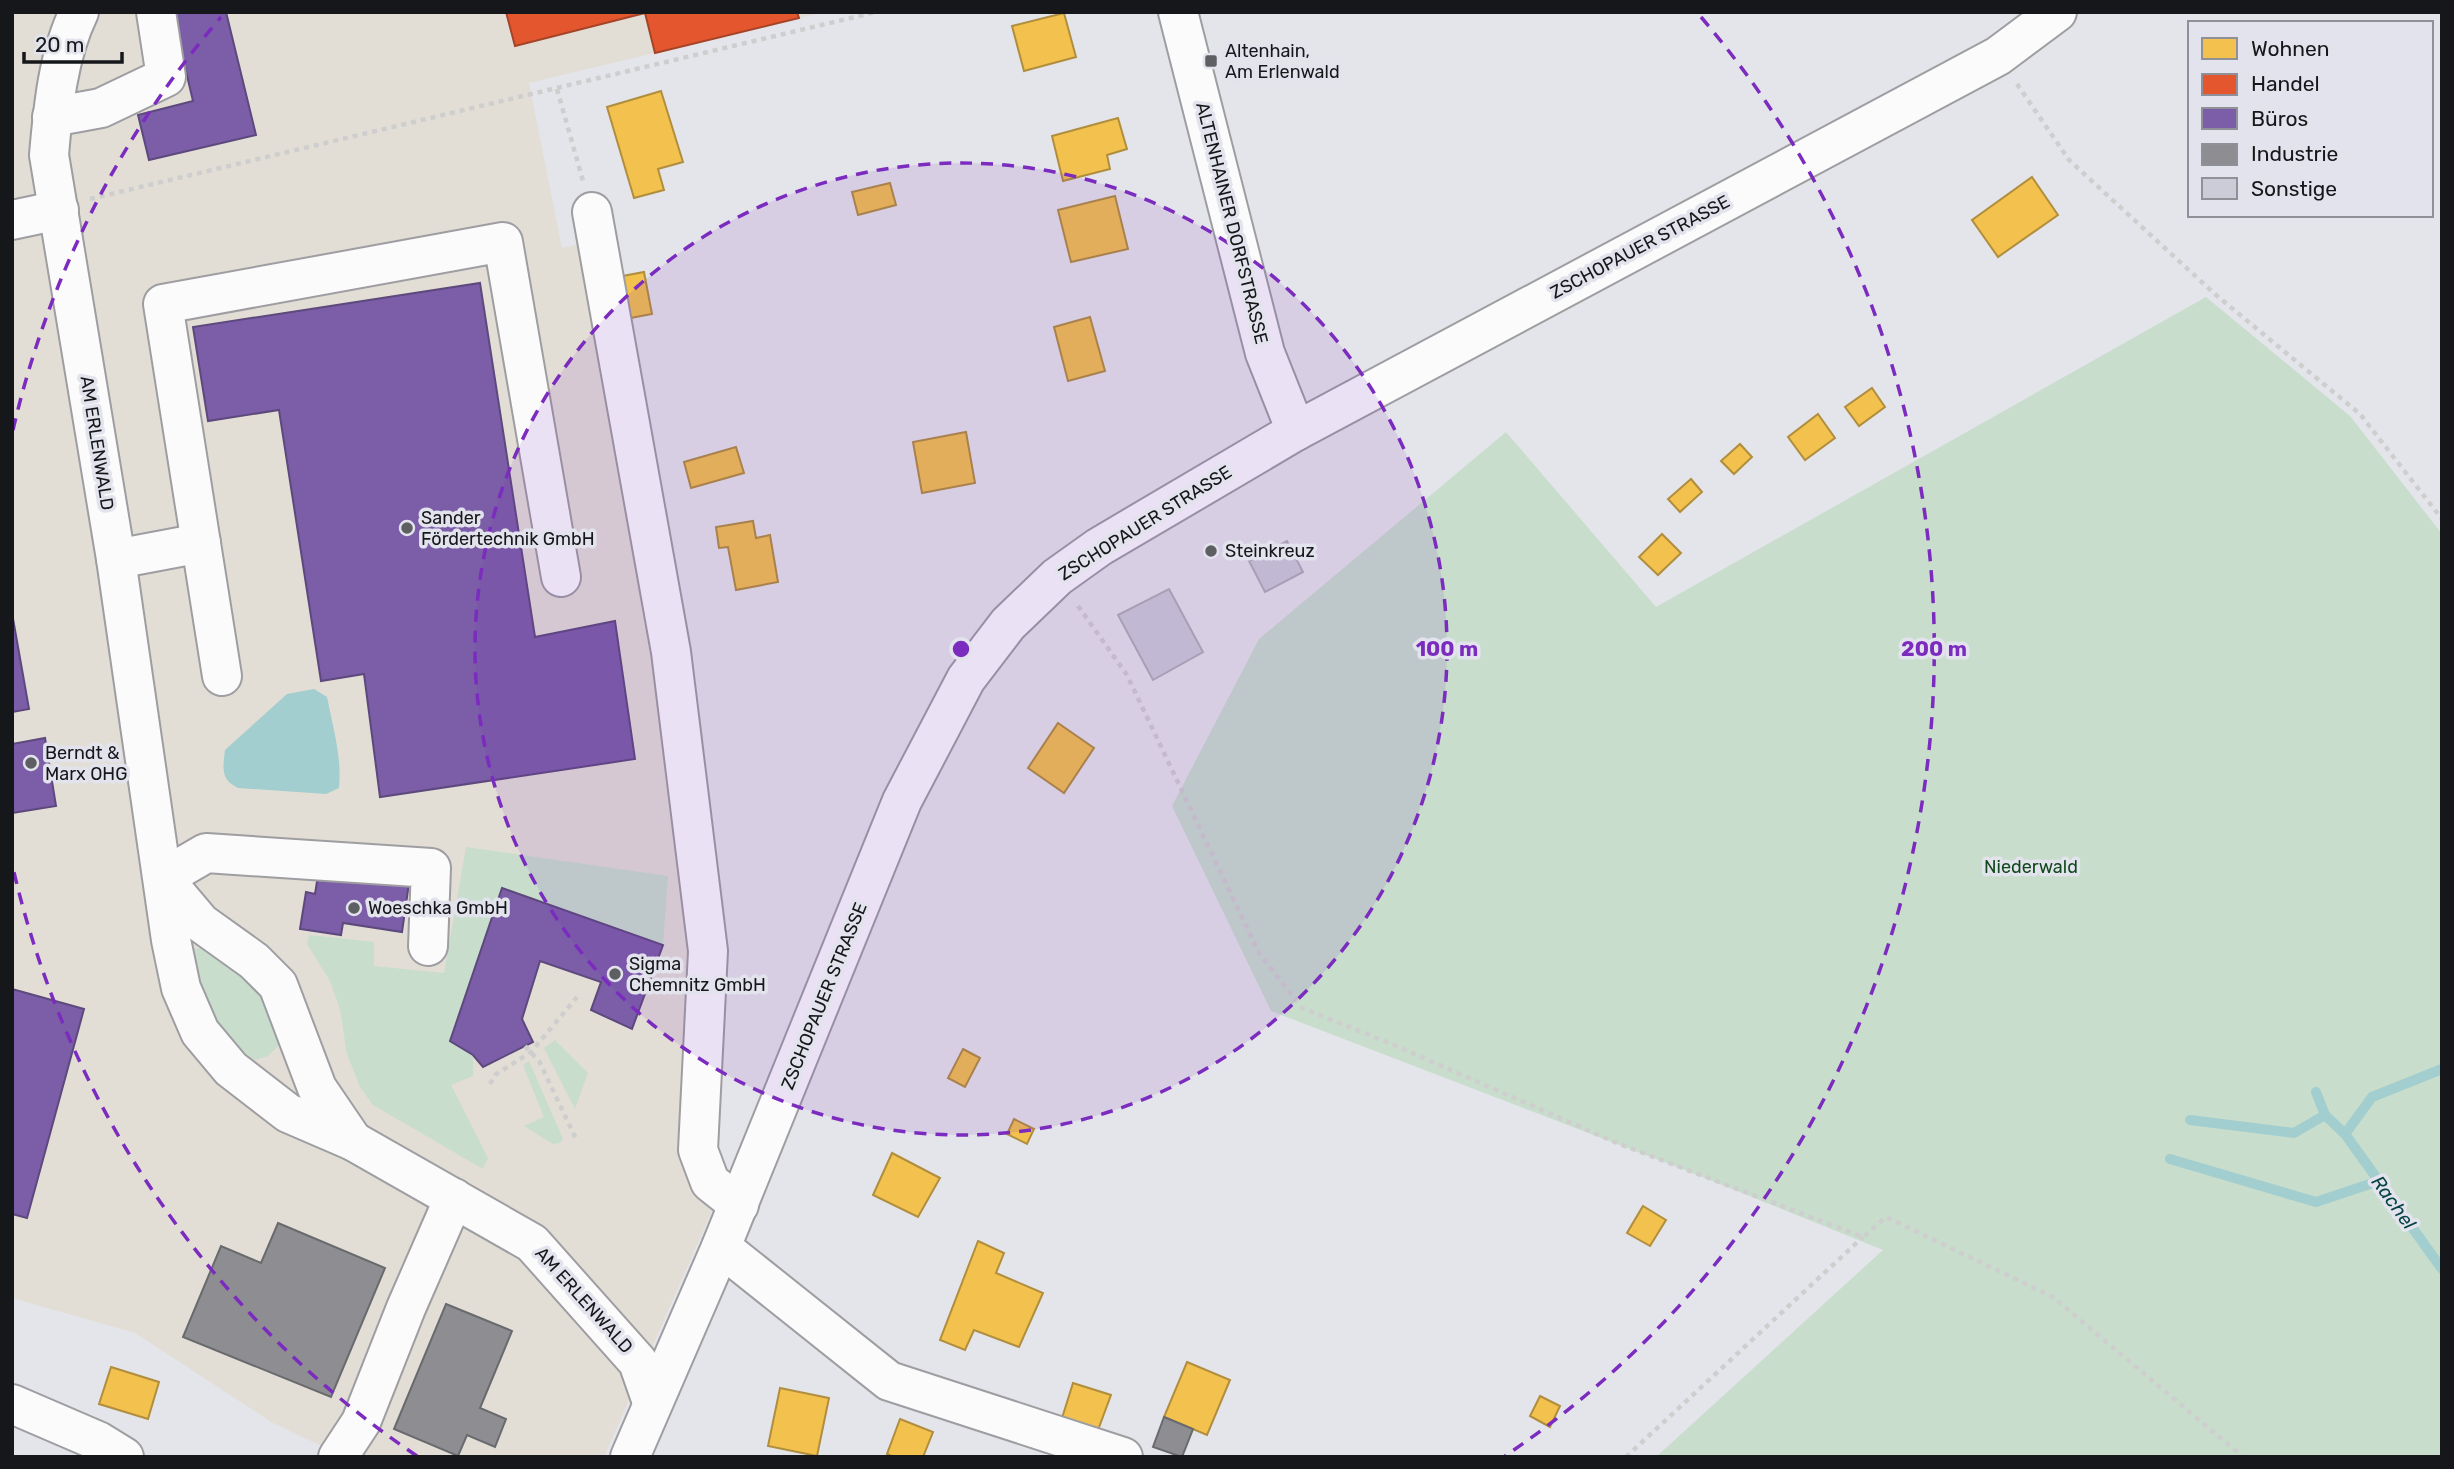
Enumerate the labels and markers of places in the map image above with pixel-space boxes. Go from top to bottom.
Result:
place label: Altenhain, Am Erlenwald [1225,40,1340,83]
marker: Altenhain, Am Erlenwald [1203,53,1219,69]
place label: Sander Fördertechnik GmbH [421,507,595,550]
marker: Sander Fördertechnik GmbH [399,520,415,536]
place label: Steinkreuz [1225,540,1315,562]
marker: Steinkreuz [1203,543,1219,559]
centre of rings [949,637,973,661]
place label: Berndt & Marx OHG [45,742,127,785]
marker: Berndt & Marx OHG [23,755,39,771]
place label: Woeschka GmbH [368,897,508,919]
marker: Woeschka GmbH [346,900,362,916]
place label: Sigma Chemnitz GmbH [629,953,766,996]
marker: Sigma Chemnitz GmbH [607,966,623,982]

